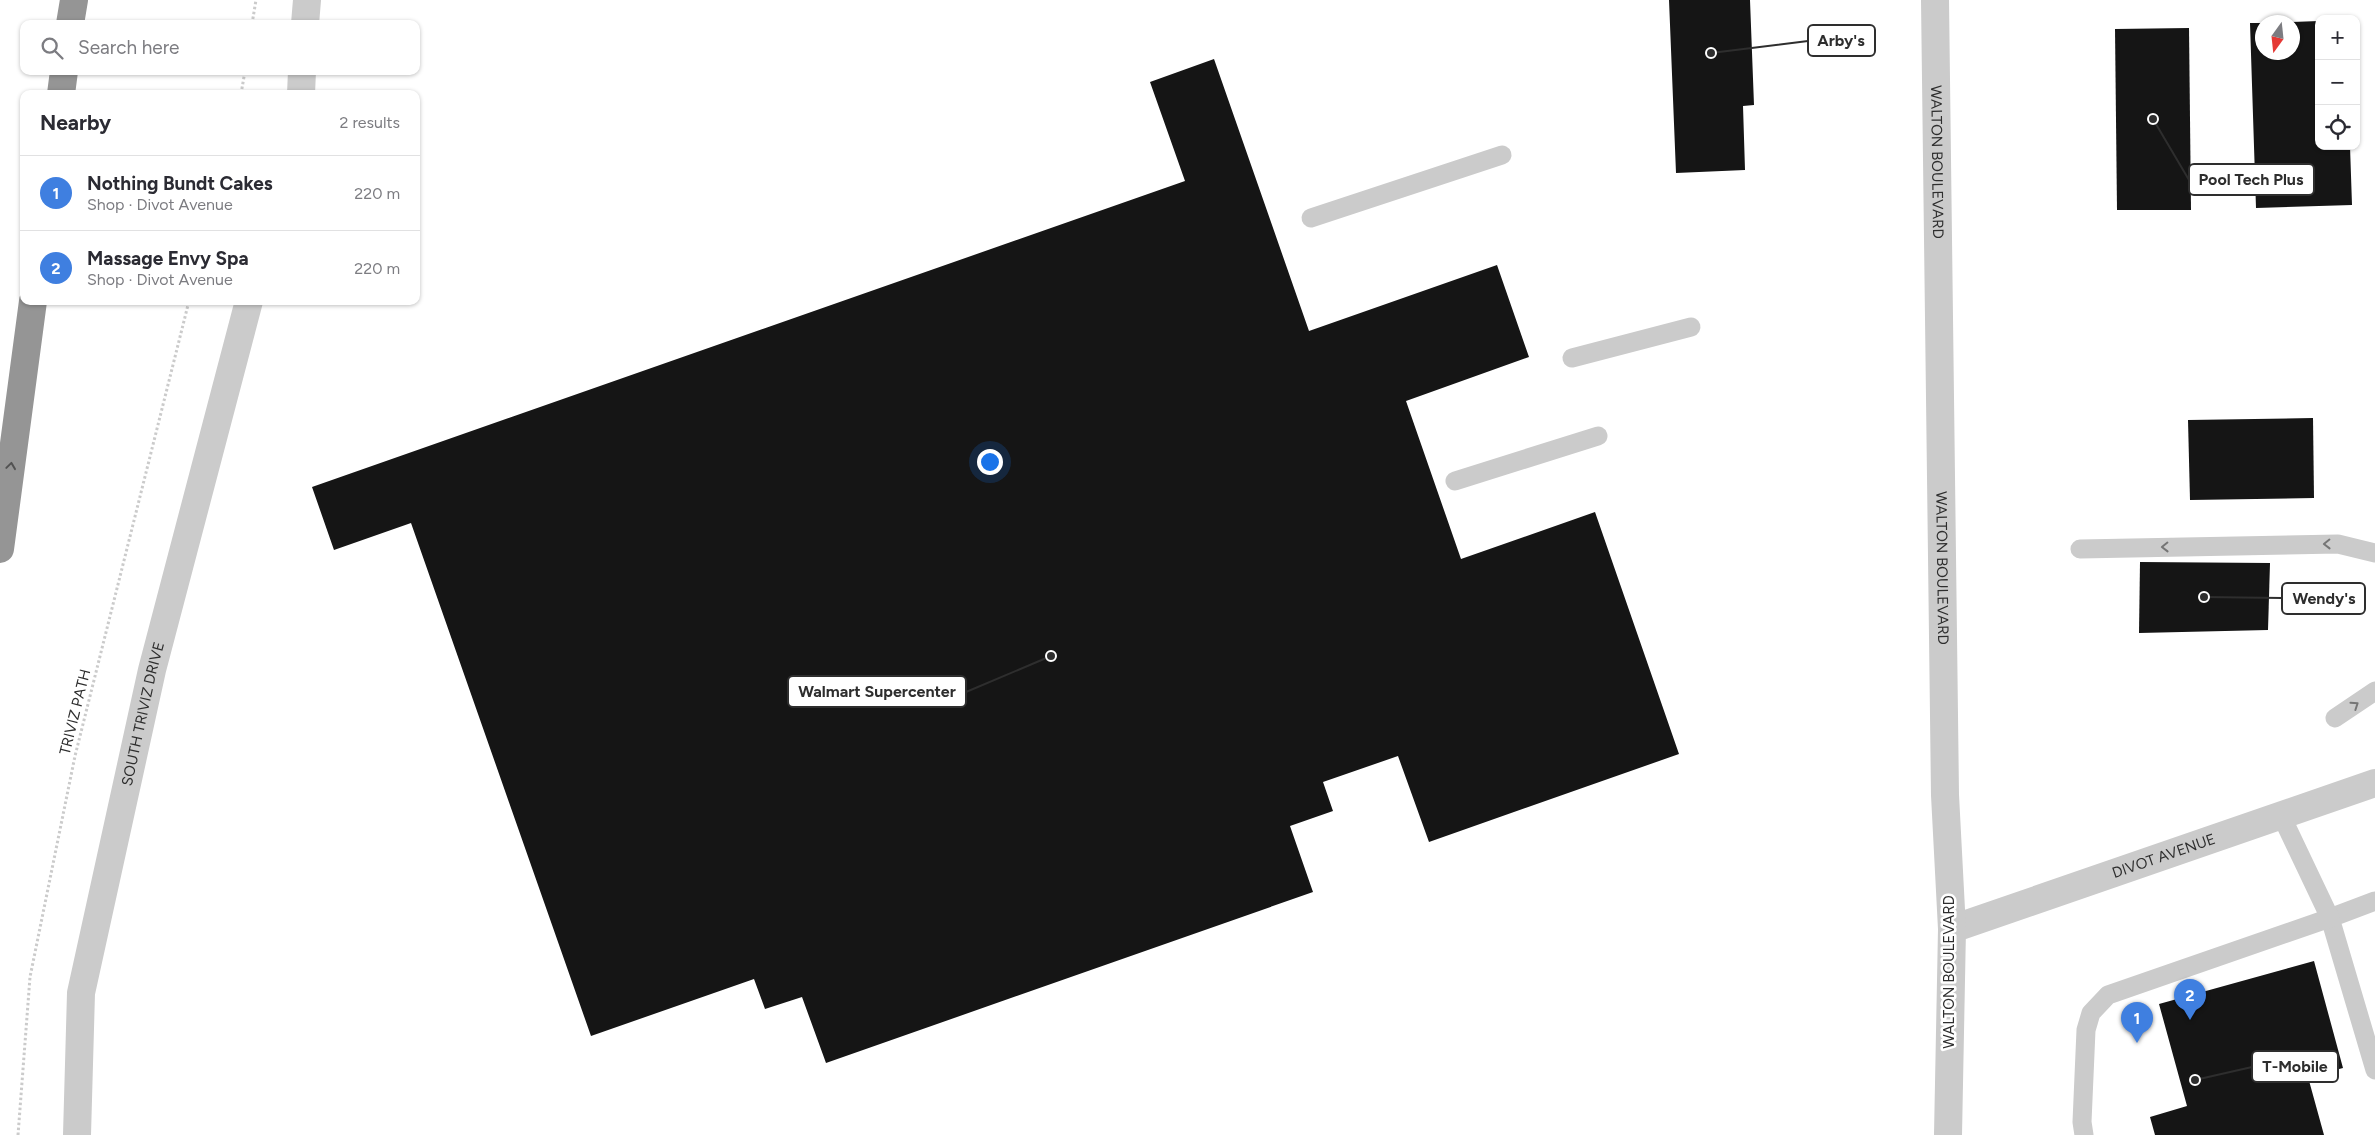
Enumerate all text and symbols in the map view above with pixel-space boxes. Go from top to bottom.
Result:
north arrow [2255,15,2300,60]
map controls [2315,15,2360,150]
button: + [2315,15,2360,60]
search box [20,20,420,75]
callout: Arby's [1808,25,1875,56]
text: Arby's [1817,31,1865,50]
icon: search [38,34,66,62]
text: Search here [78,36,180,59]
button: − [2315,60,2360,105]
street label: WALTON BOULEVARD [1927,85,1947,239]
button: locate [2315,105,2360,150]
text: Nearby [40,110,111,135]
text: 2 results [340,113,400,132]
callout: Pool Tech Plus [2189,164,2314,195]
text: Pool Tech Plus [2199,170,2304,189]
text: Nothing Bundt Cakes [87,172,273,195]
text: 1 [53,184,59,203]
text: 220 m [354,184,400,203]
text: Shop · Divot Avenue [87,195,233,214]
text: Massage Envy Spa [87,247,249,270]
text: 2 [51,259,61,278]
text: 220 m [354,259,400,278]
text: Shop · Divot Avenue [87,270,233,289]
your location [977,449,1003,475]
one-way arrow [5,462,16,470]
street label: WALTON BOULEVARD [1932,491,1952,645]
one-way arrow [2323,539,2330,549]
one-way arrow [2160,542,2168,553]
callout: Wendy's [2282,583,2365,614]
text: Wendy's [2292,589,2356,608]
street label: SOUTH TRIVIZ DRIVE [118,640,168,788]
street label: TRIVIZ PATH [56,667,94,757]
callout: Walmart Supercenter [788,676,966,707]
text: Walmart Supercenter [798,682,956,701]
one-way arrow [2350,701,2359,711]
street label: DIVOT AVENUE [2110,830,2218,882]
street label: WALTON BOULEVARD [1940,895,1958,1049]
pin: 2 [2174,979,2206,1020]
pin: 1 [2121,1002,2153,1043]
callout: T-Mobile [2252,1051,2338,1082]
text: T-Mobile [2262,1057,2328,1076]

